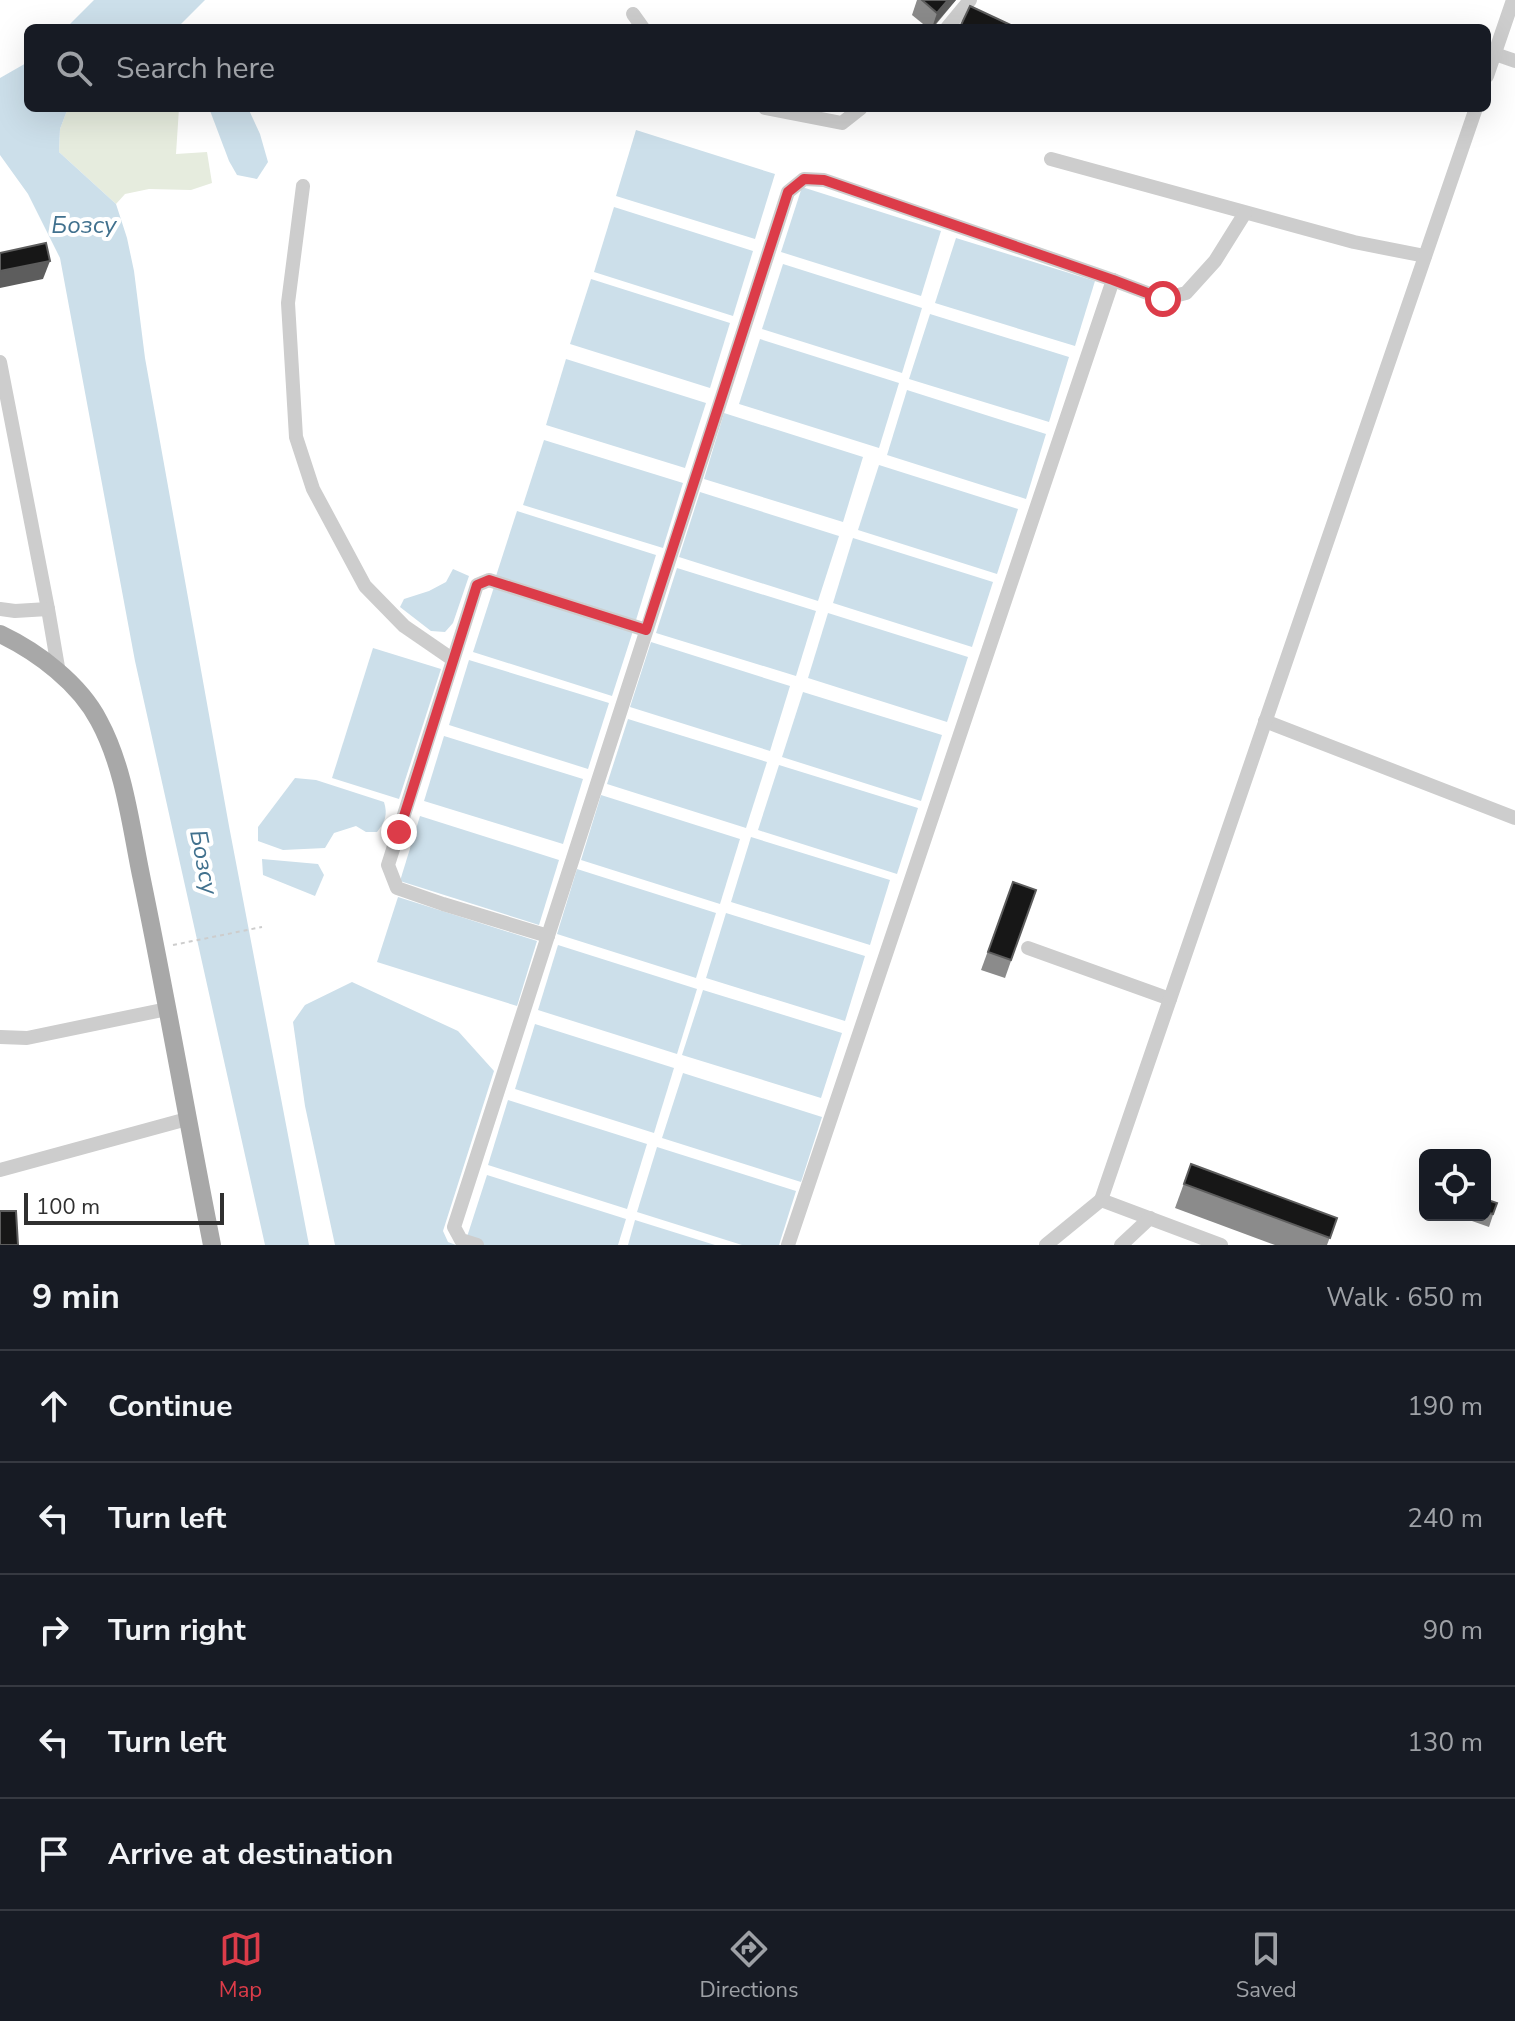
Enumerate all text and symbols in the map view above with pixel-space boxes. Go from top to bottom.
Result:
search box [24,24,1491,112]
icon: search [52,46,96,90]
text: Search here [116,48,275,89]
water label: Бозсу [51,209,118,241]
route start [1145,281,1181,317]
route end [381,814,417,850]
water label: Бозсу [182,827,226,898]
map controls [1419,1149,1491,1221]
button: locate [1419,1149,1491,1221]
scale bar [24,1189,224,1225]
text: 100 m [36,1192,100,1222]
text: 9 min [32,1274,120,1320]
text: Walk · 650 m [1326,1280,1483,1315]
icon: ahead [32,1384,76,1428]
text: Continue [108,1386,233,1427]
text: 190 m [1407,1389,1483,1424]
icon: left [32,1496,76,1540]
text: Turn left [108,1498,226,1539]
text: 240 m [1407,1501,1483,1536]
icon: right [32,1608,76,1652]
text: Turn right [108,1610,246,1651]
text: 90 m [1423,1613,1483,1648]
icon: left [32,1720,76,1764]
text: Turn left [108,1722,226,1763]
text: 130 m [1407,1725,1483,1760]
icon: arrive [32,1832,76,1876]
text: Arrive at destination [108,1834,393,1875]
tab: Map [219,1927,263,2005]
tab: Directions [700,1927,799,2005]
tab: Saved [1236,1927,1296,2005]

